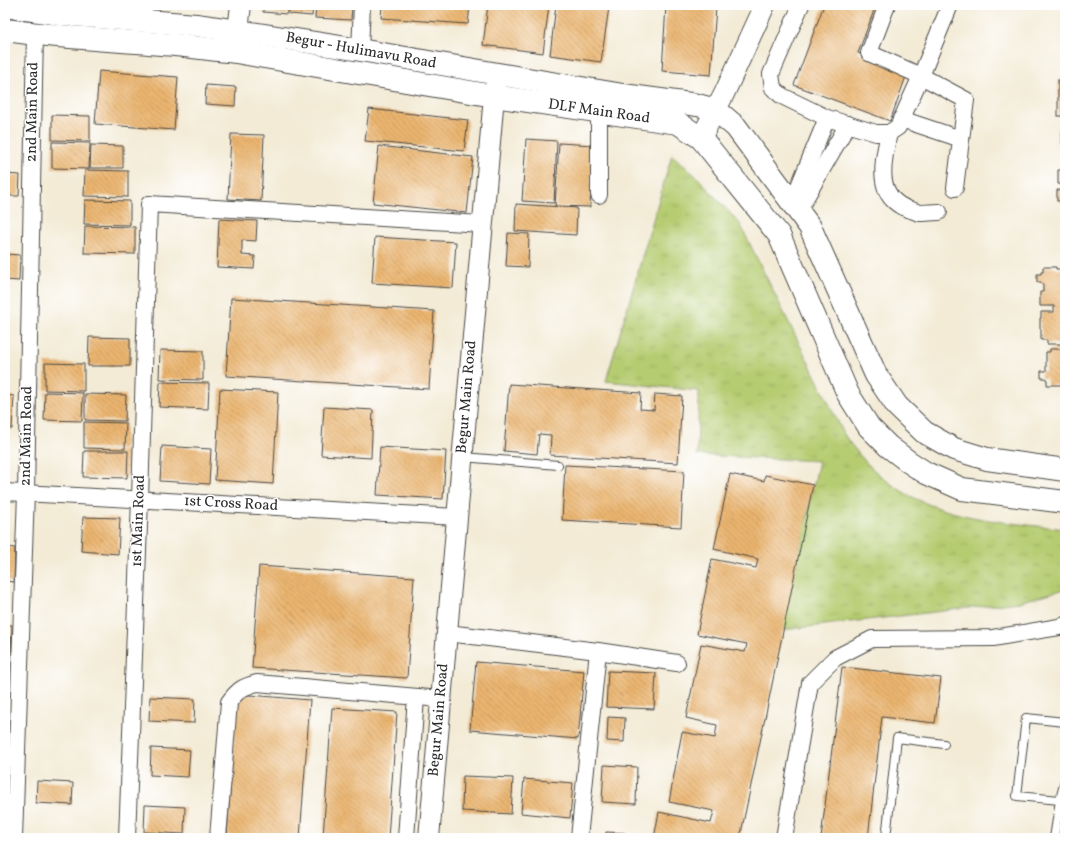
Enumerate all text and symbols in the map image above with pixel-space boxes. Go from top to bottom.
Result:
street label: Begur - Hulimavu Road [284,27,438,75]
street label: 2nd Main Road [22,62,44,162]
street label: DLF Main Road [547,94,651,130]
street label: Begur Main Road [452,339,482,455]
street label: 2nd Main Road [16,386,38,486]
street label: 1st Main Road [127,475,151,567]
street label: 1st Cross Road [183,491,279,517]
street label: Begur Main Road [424,662,454,778]

